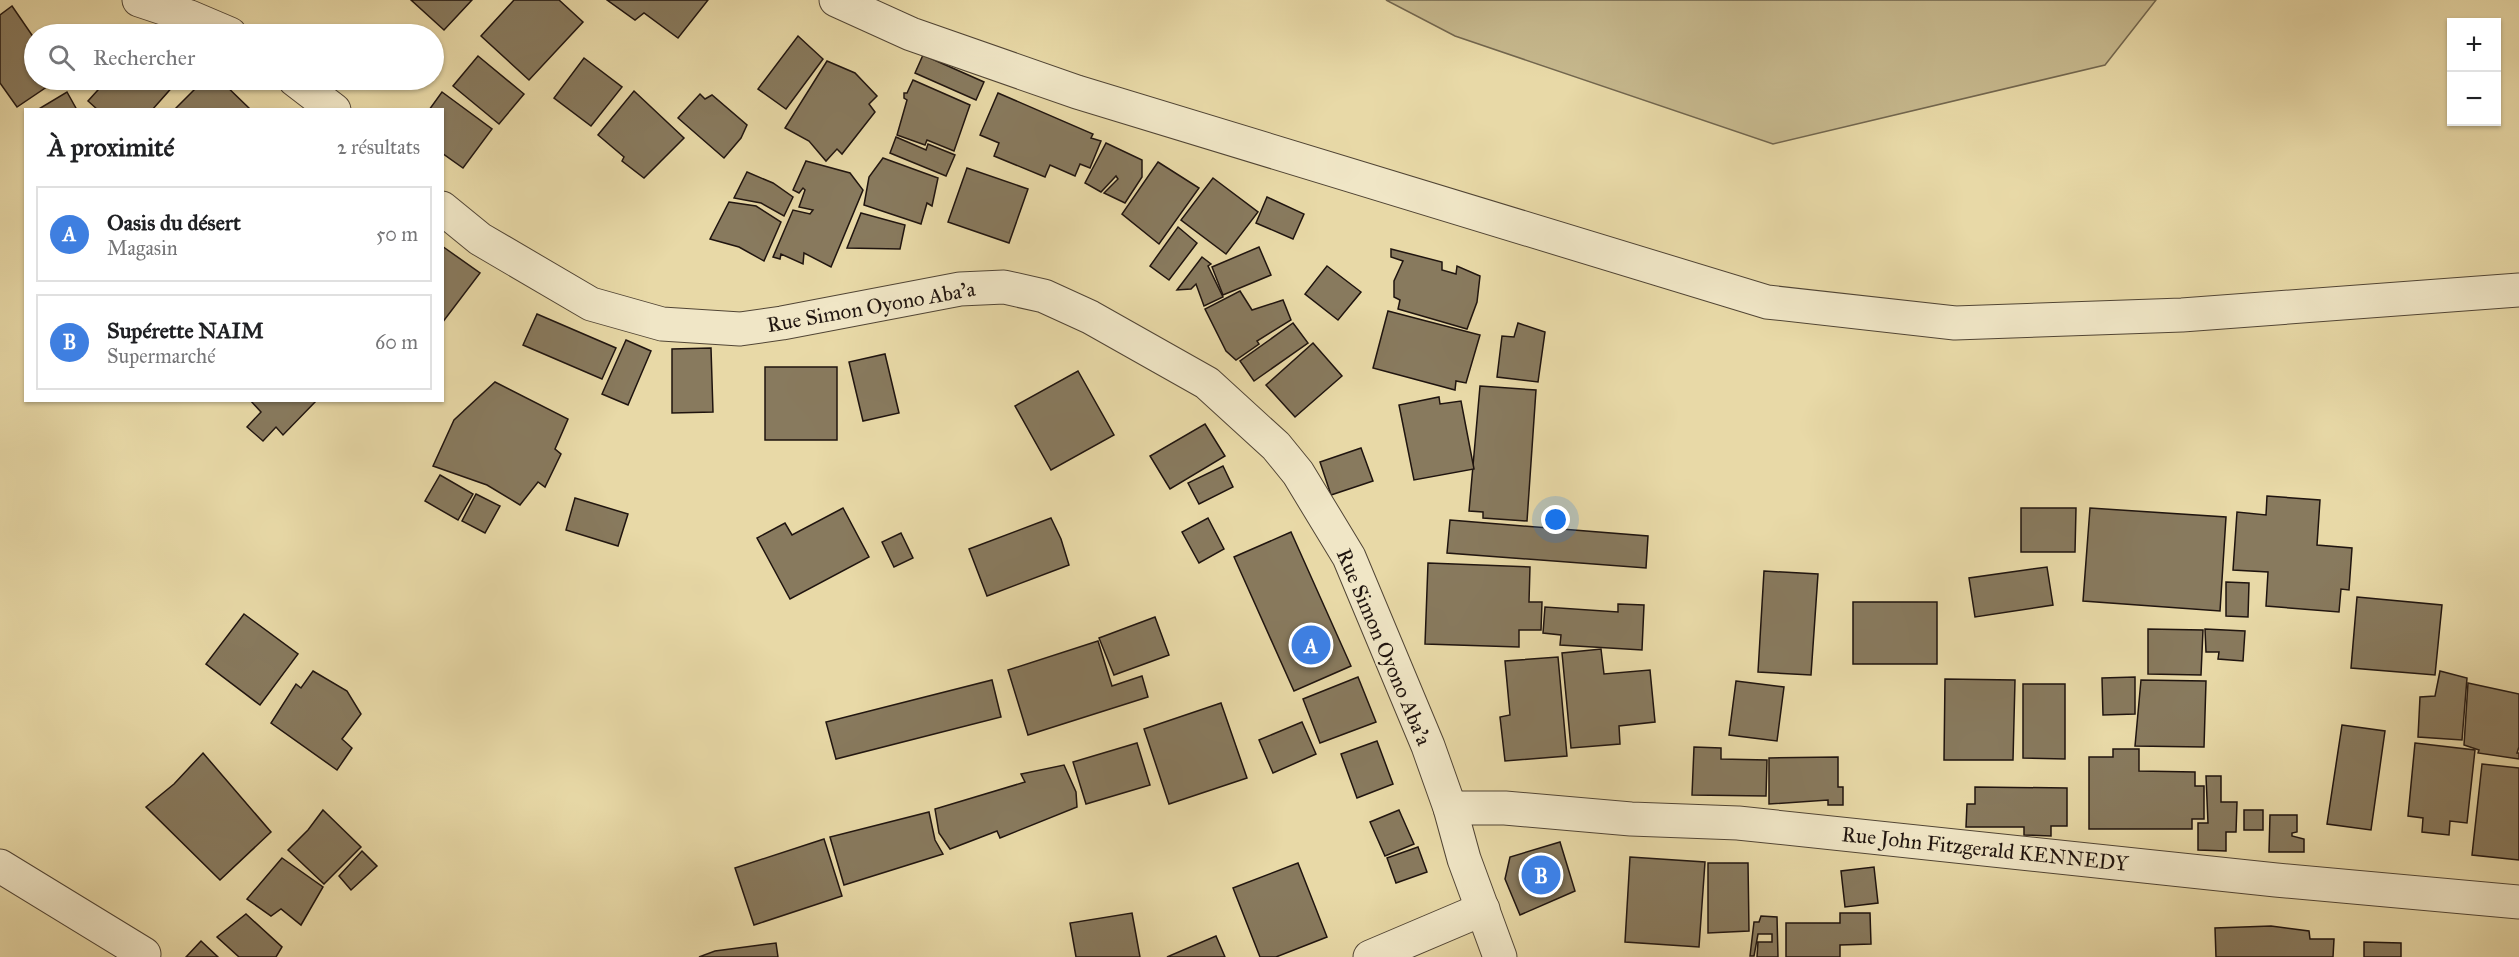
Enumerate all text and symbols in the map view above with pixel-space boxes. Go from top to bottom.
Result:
map controls [2447,18,2501,126]
button: + [2447,18,2501,72]
search box [24,24,444,90]
icon: search [45,41,78,74]
text: Rechercher [93,44,195,71]
button: − [2447,72,2501,126]
text: À proximité [48,131,174,163]
text: 2 résultats [337,135,420,159]
text: Oasis du désert [107,209,241,236]
text: A [63,222,76,246]
text: 50 m [376,222,418,246]
text: Magasin [107,236,177,260]
street label: Rue Simon Oyono Aba'a [765,276,977,338]
text: Supérette NAIM [107,317,264,344]
text: B [63,330,76,354]
text: 60 m [375,330,418,354]
text: Supermarché [107,344,216,368]
your location [1541,505,1570,534]
street label: Rue Simon Oyono Aba'a [1331,545,1437,749]
pin: A [1292,622,1330,668]
street label: Rue John Fitzgerald KENNEDY [1840,821,2130,877]
pin: B [1522,852,1560,898]

